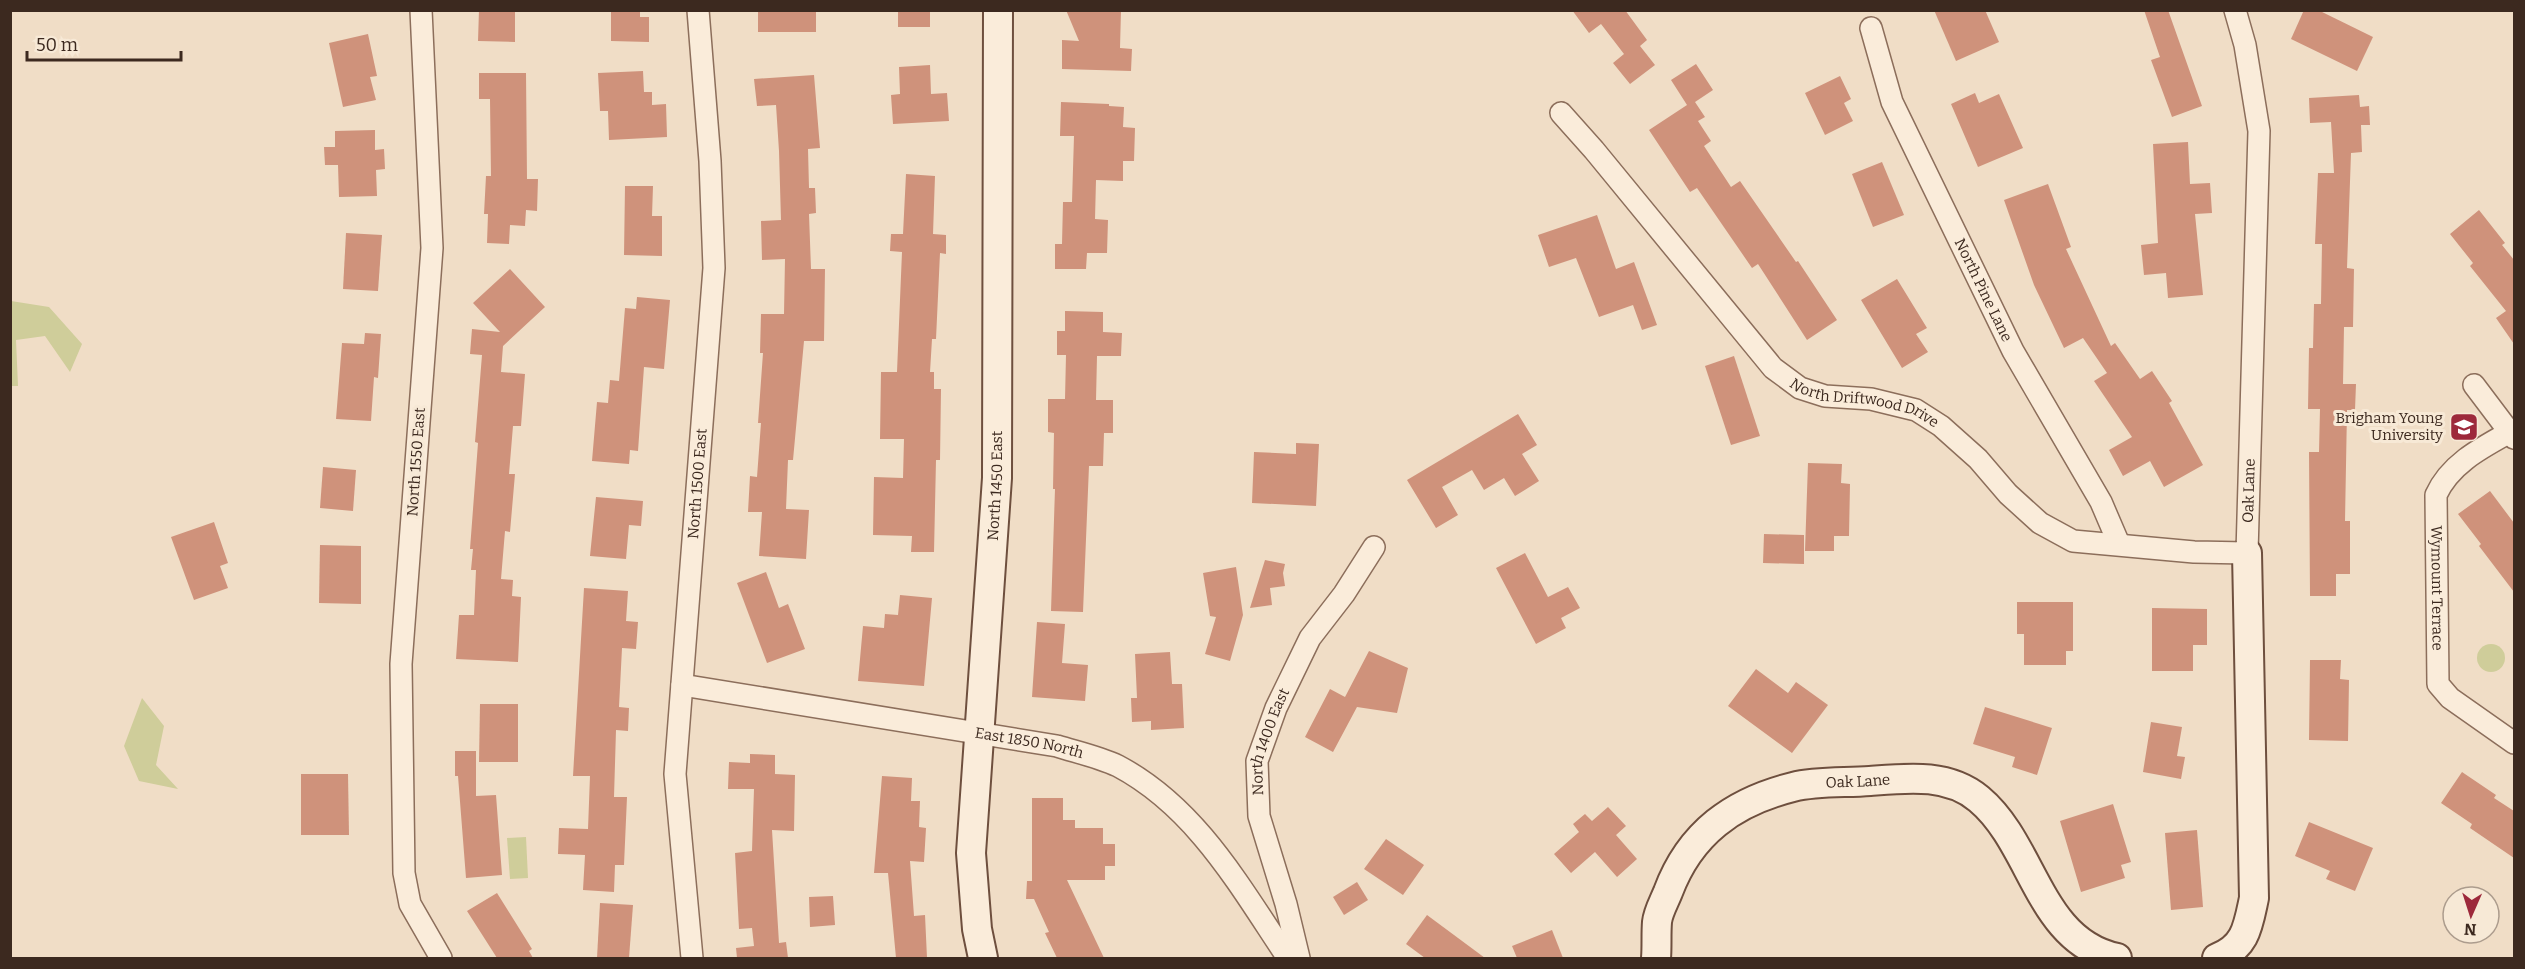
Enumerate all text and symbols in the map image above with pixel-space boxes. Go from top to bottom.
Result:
scale bar [27,24,182,62]
text: 50 m [36,34,78,56]
street label: North Pine Lane [1951,235,2016,345]
street label: North Driftwood Drive [1786,374,1942,431]
street label: North 1550 East [403,406,429,517]
place label: Brigham Young University [2335,409,2443,444]
school or university icon: Brigham Young University [2448,411,2480,443]
street label: North 1500 East [684,427,711,540]
street label: North 1450 East [984,430,1006,541]
street label: Oak Lane [2239,458,2259,523]
street label: Wymount Terrace [2427,525,2447,651]
street label: North 1400 East [1248,685,1293,796]
street label: East 1850 North [974,724,1086,762]
street label: Oak Lane [1825,770,1891,792]
north arrow [2441,885,2501,945]
text: N [2464,920,2477,939]

